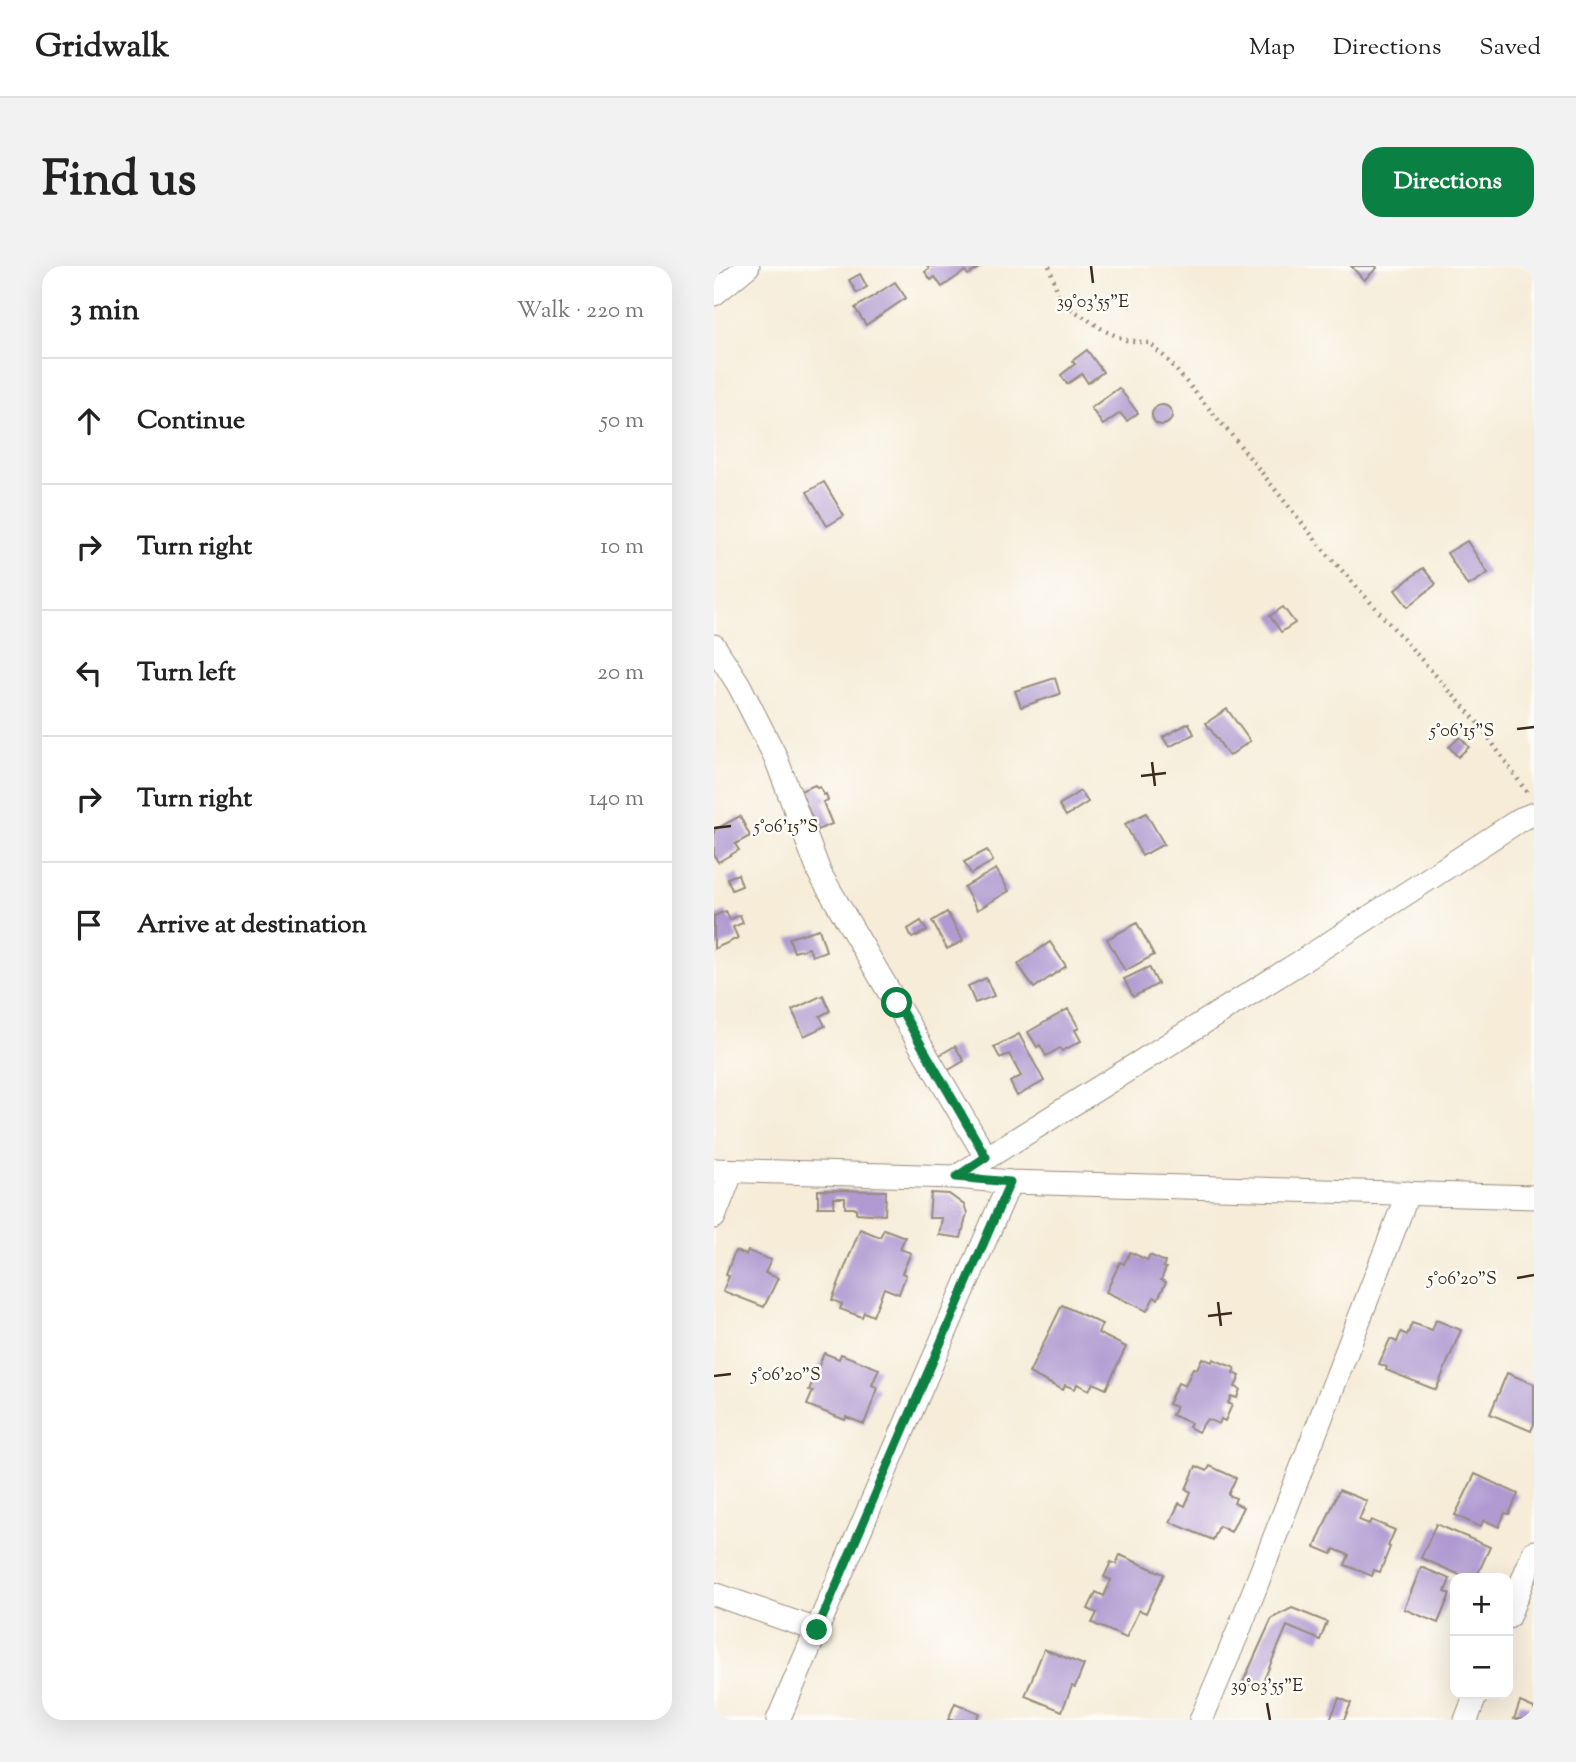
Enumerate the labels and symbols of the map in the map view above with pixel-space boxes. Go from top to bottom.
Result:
text: 39°03'55"E [1057,290,1129,316]
text: 5°06'15"S [1429,719,1494,745]
text: 5°06'15"S [753,815,818,841]
route start [881,987,912,1018]
text: 5°06'20"S [1426,1267,1497,1293]
text: 5°06'20"S [750,1363,821,1389]
route end [801,1614,832,1645]
text: 39°03'55"E [1231,1674,1303,1700]

